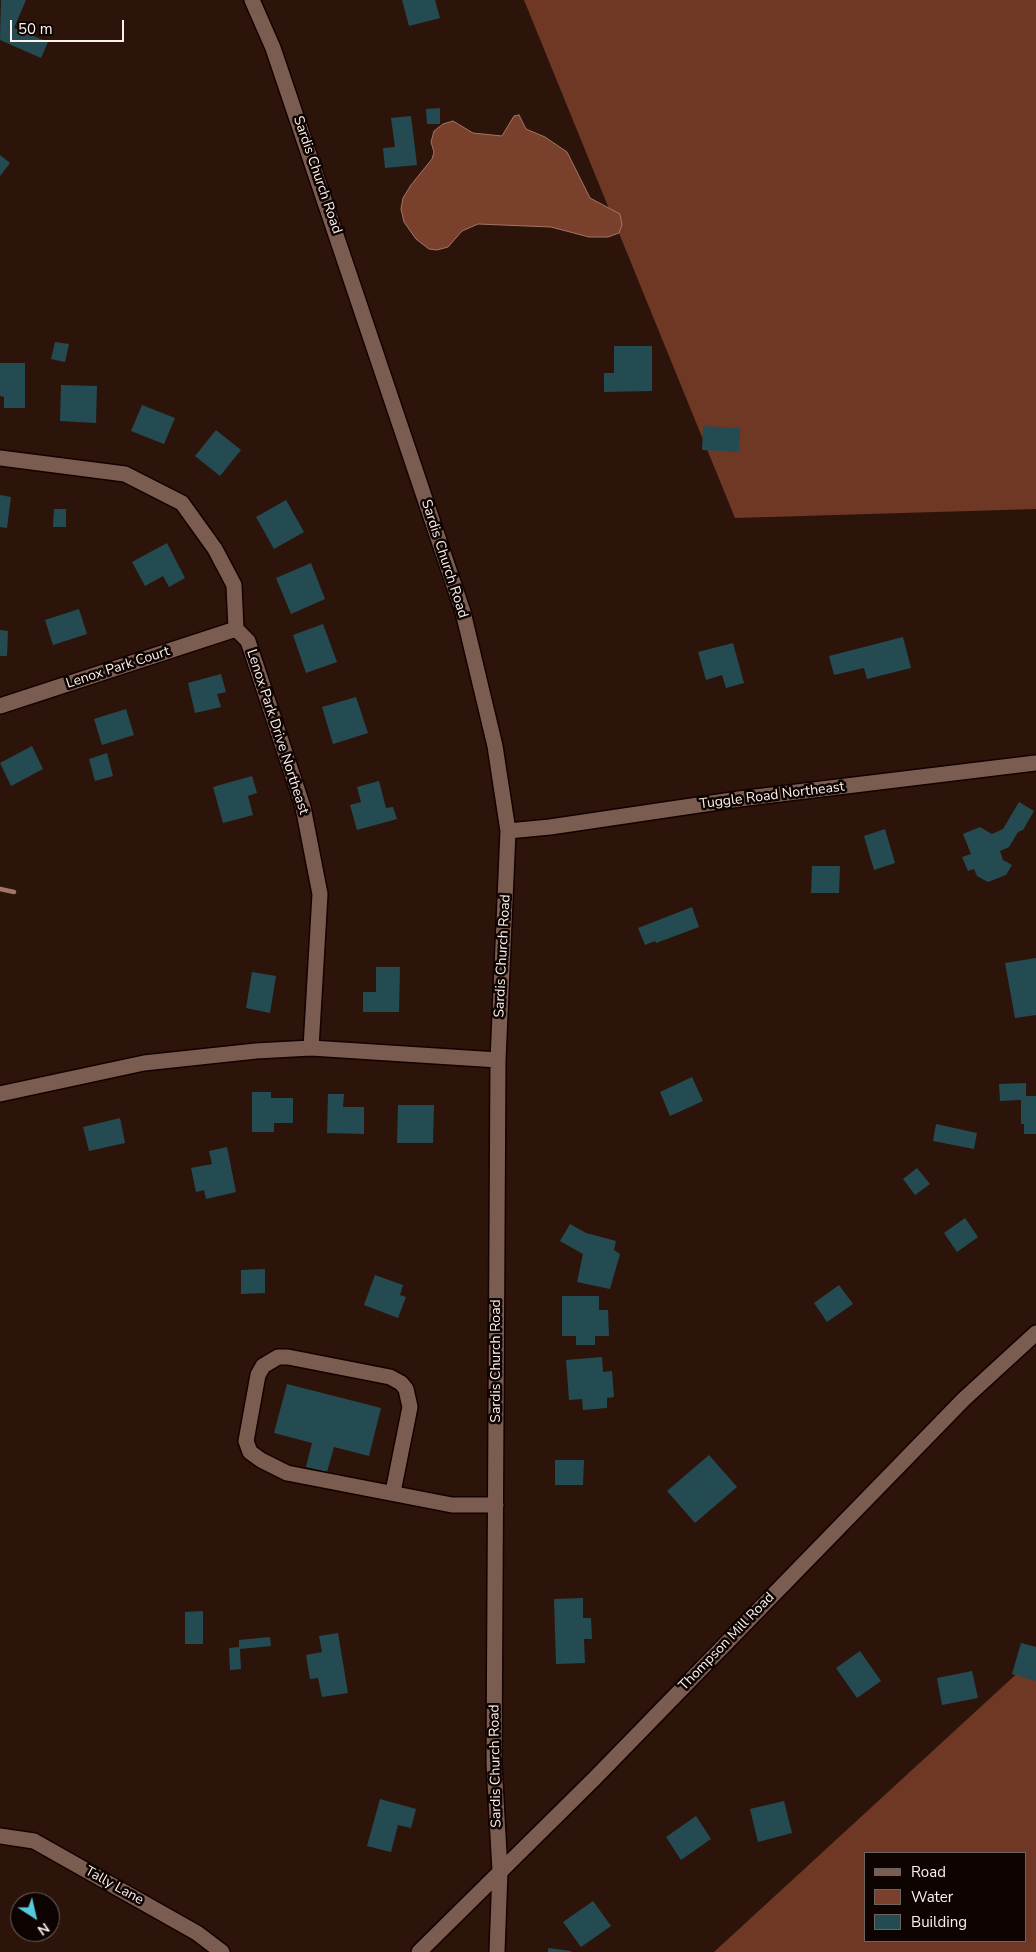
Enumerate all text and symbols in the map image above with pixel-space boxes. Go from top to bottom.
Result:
scale bar [12,10,126,42]
text: 50 m [18,19,53,39]
street label: Sardis Church Road [289,114,345,236]
street label: Sardis Church Road [417,498,471,620]
street label: Lenox Park Court [64,643,172,693]
street label: Lenox Park Drive Northeast [242,647,312,817]
street label: Tuggle Road Northeast [699,779,845,813]
street label: Sardis Church Road [491,894,515,1018]
street label: Sardis Church Road [489,1299,505,1423]
street label: Thompson Mill Road [676,1589,778,1695]
street label: Sardis Church Road [487,1704,505,1828]
legend [864,1852,1026,1942]
text: Road [911,1862,946,1882]
street label: Tally Lane [82,1863,146,1909]
text: Water [911,1887,953,1907]
north arrow [10,1892,60,1942]
text: Building [911,1912,967,1932]
text: N [34,1918,53,1940]

